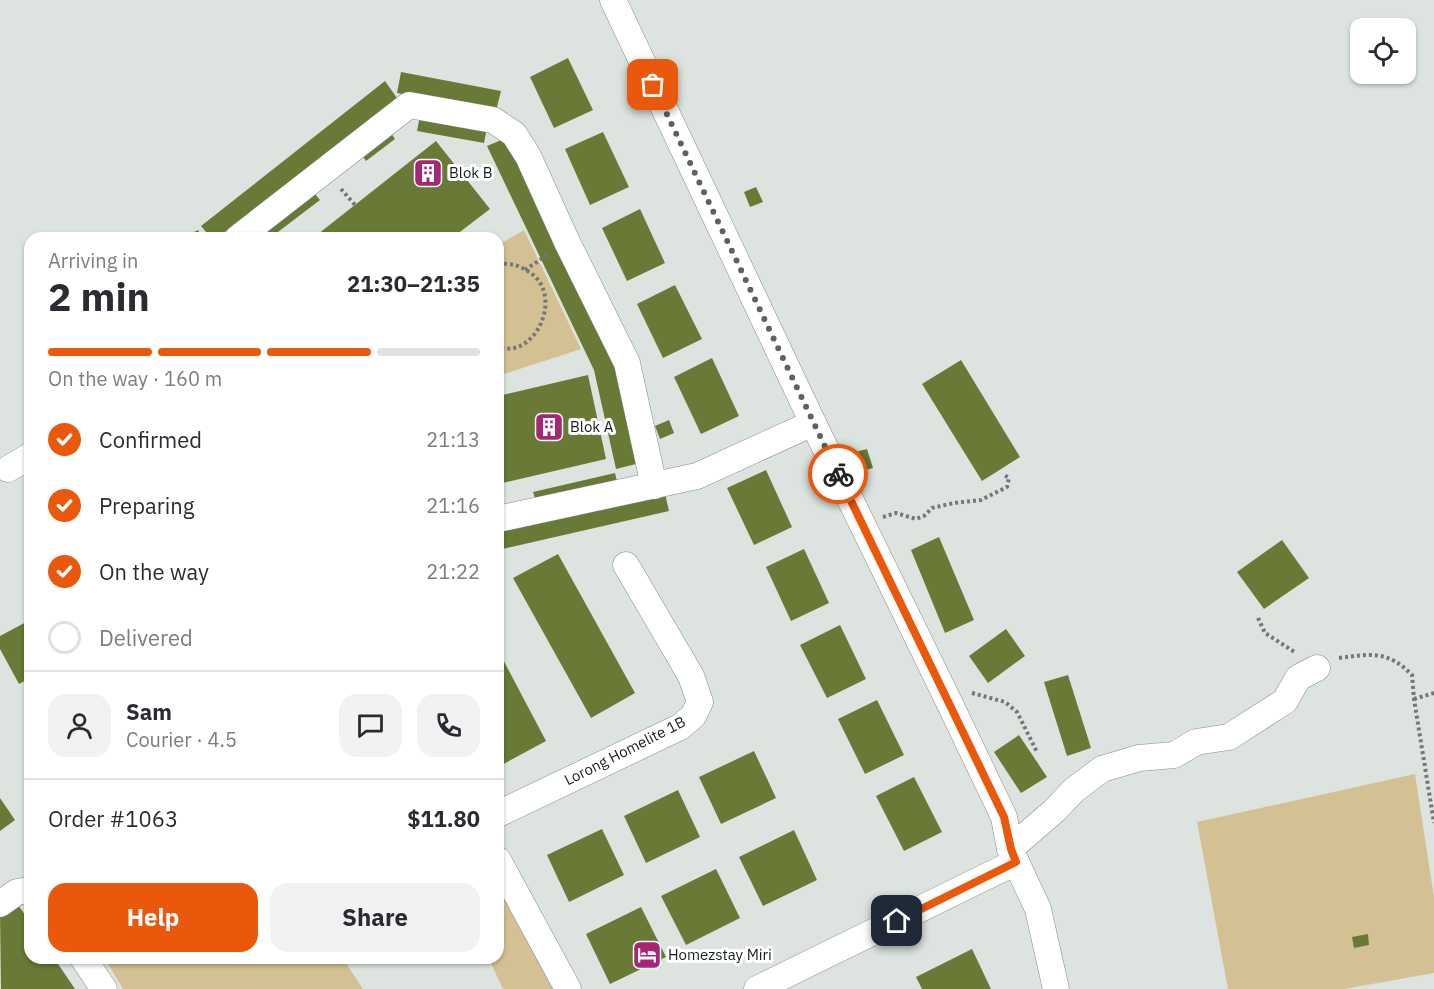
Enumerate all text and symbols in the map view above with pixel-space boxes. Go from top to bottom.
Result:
map controls [1350,18,1416,84]
button: locate [1350,18,1416,84]
pin [627,59,678,110]
icon: bag [636,68,669,101]
building icon: Blok B [412,157,444,189]
place label: Blok B [449,163,493,182]
text: Arriving in [48,247,138,274]
text: 21:30–21:35 [347,269,480,298]
text: 2 min [48,271,150,322]
text: On the way · 160 m [48,365,222,392]
building icon: Blok A [533,411,565,443]
place label: Blok A [570,417,614,436]
icon: check [48,423,81,456]
text: Confirmed [99,425,202,454]
text: 21:13 [426,426,480,453]
courier [808,444,868,504]
icon: bike [822,458,855,491]
icon: check [48,489,81,522]
text: Preparing [99,491,194,520]
text: 21:16 [426,492,480,519]
icon: check [48,555,81,588]
text: On the way [99,557,209,586]
text: 21:22 [426,558,480,585]
text: Delivered [99,623,193,652]
button: person [48,694,111,757]
button: chat [339,694,402,757]
button: phone [417,694,480,757]
text: Sam [126,697,172,726]
street label: Lorong Homelite 1B [561,712,689,789]
text: Courier · 4.5 [126,726,237,753]
text: Order #1063 [48,804,178,833]
text: $11.80 [407,804,480,833]
button: Help [48,883,258,952]
button: Share [270,883,480,952]
pin [871,895,922,946]
icon: home [880,904,913,937]
hotel icon: Homezstay Miri [631,939,663,971]
place label: Homezstay Miri [668,945,772,964]

